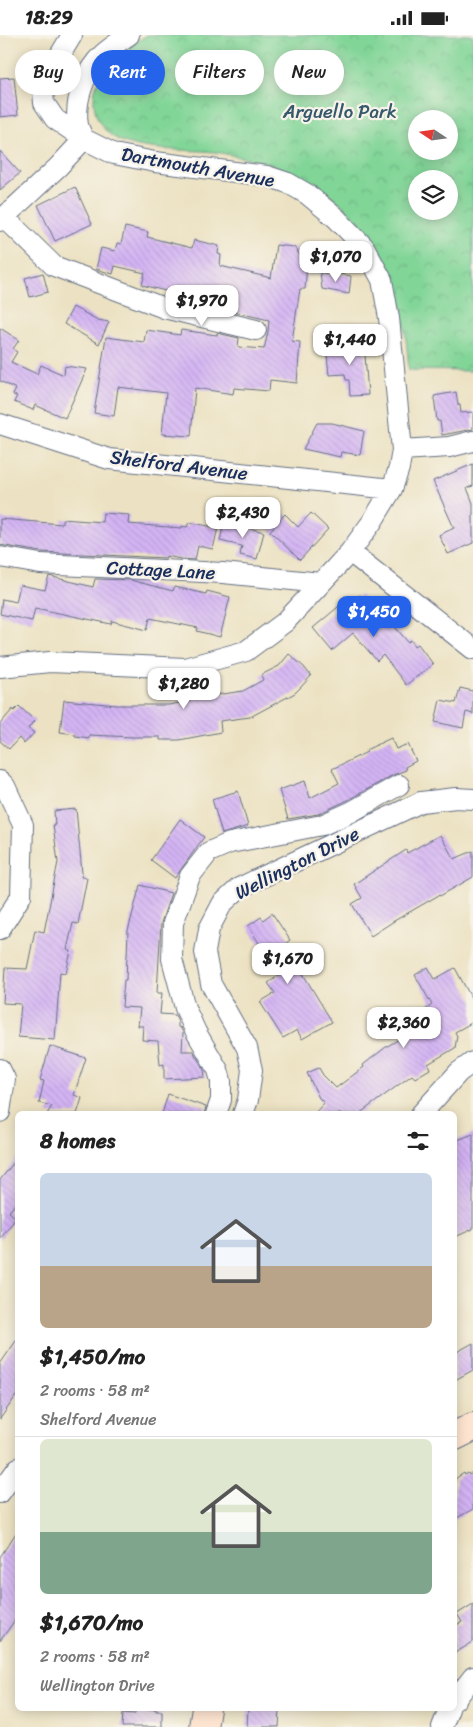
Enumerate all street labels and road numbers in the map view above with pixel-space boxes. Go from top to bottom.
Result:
street label: Dartmouth Avenue [119,137,277,197]
street label: Shelford Avenue [108,440,250,490]
street label: Cottage Lane [106,551,216,589]
street label: Wellington Drive [229,817,365,909]

